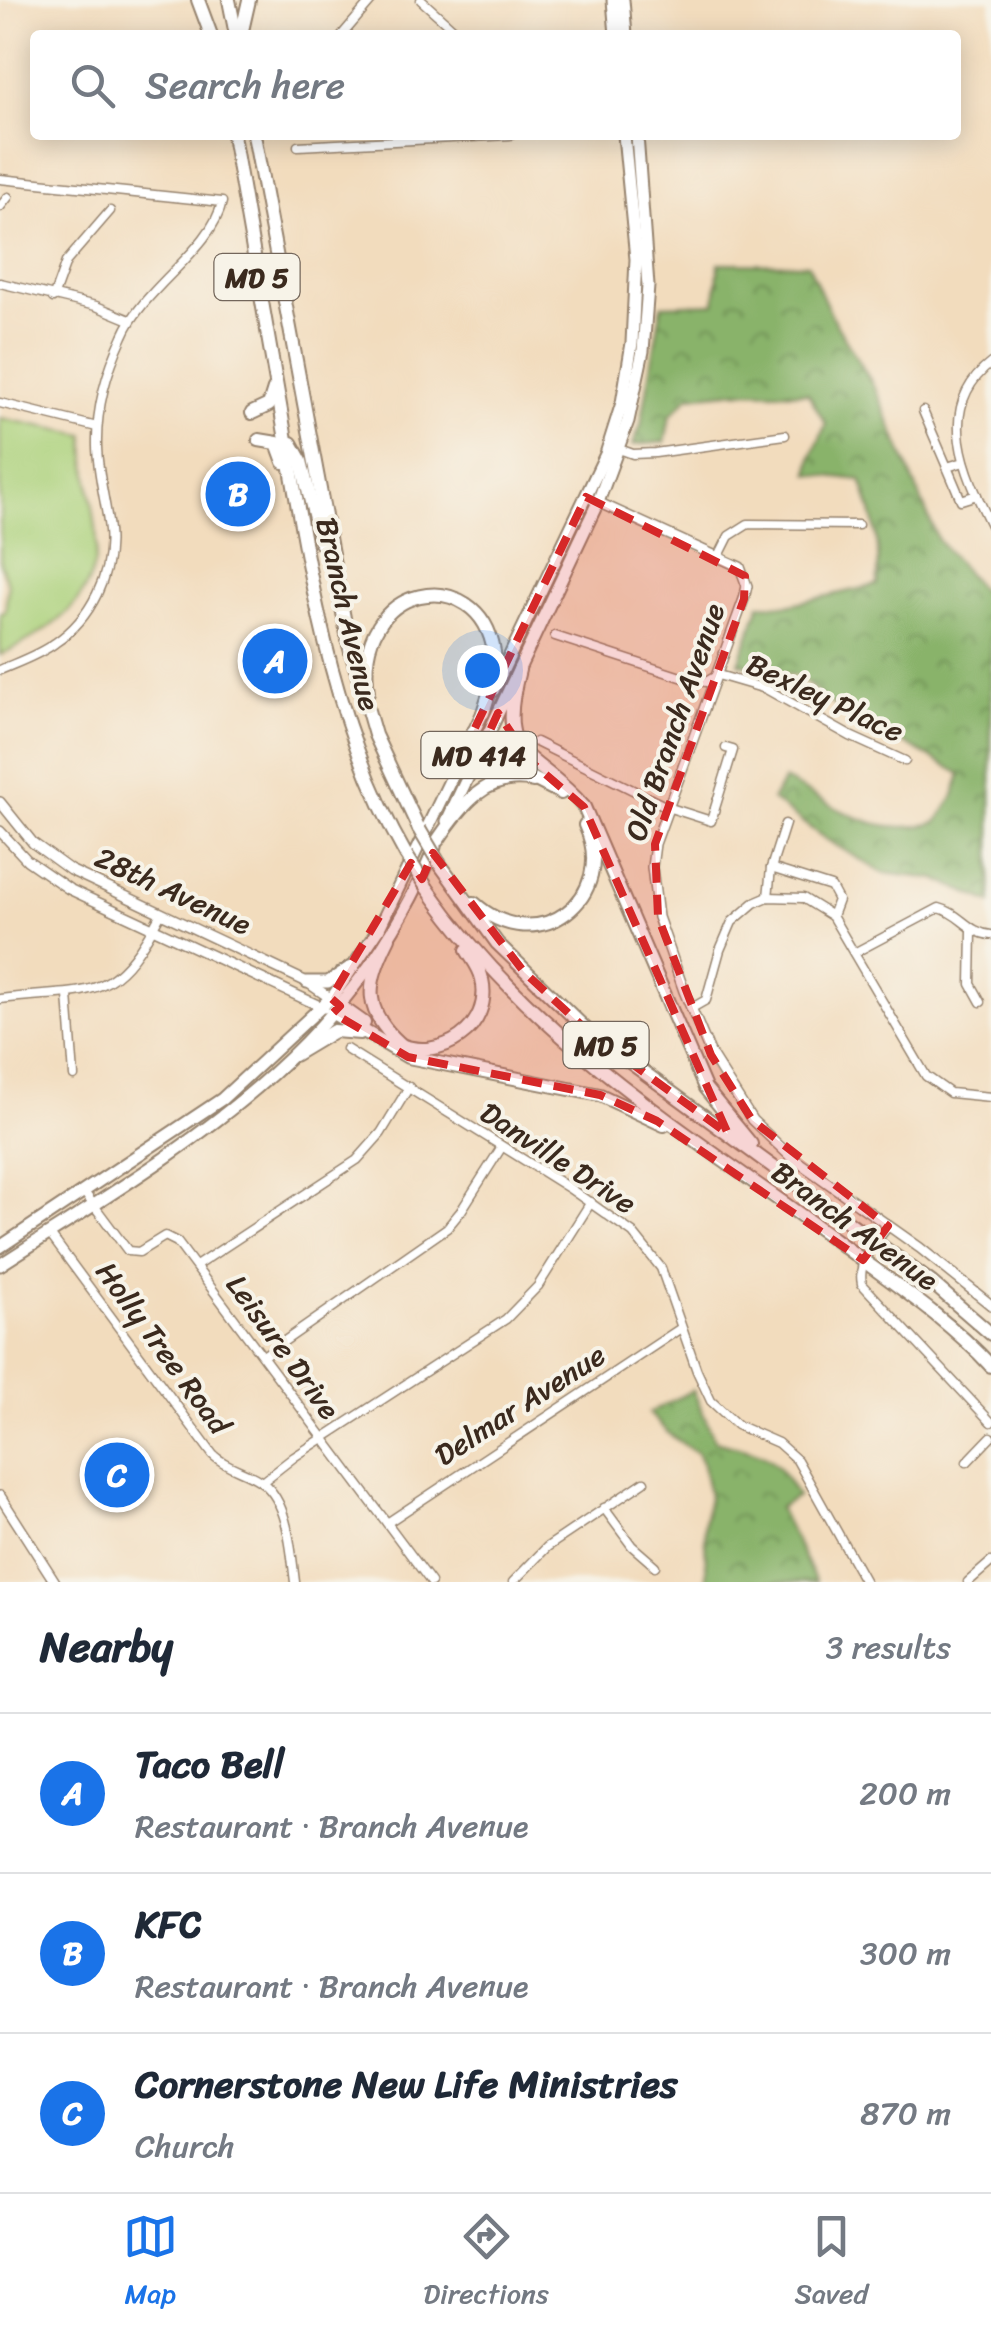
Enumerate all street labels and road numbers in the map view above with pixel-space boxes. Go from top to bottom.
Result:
road number: MD 5 [214,254,300,300]
street label: Branch Avenue [300,512,396,716]
street label: Old Branch Avenue [609,596,741,848]
street label: Bexley Place [737,638,913,758]
road number: MD 414 [422,732,536,778]
street label: 28th Avenue [86,831,260,951]
road number: MD 5 [564,1022,648,1068]
street label: Danville Drive [468,1087,648,1229]
street label: Branch Avenue [760,1146,950,1306]
street label: Holly Tree Road [81,1249,246,1448]
street label: Leisure Drive [211,1262,355,1432]
street label: Delmar Avenue [423,1329,617,1481]

